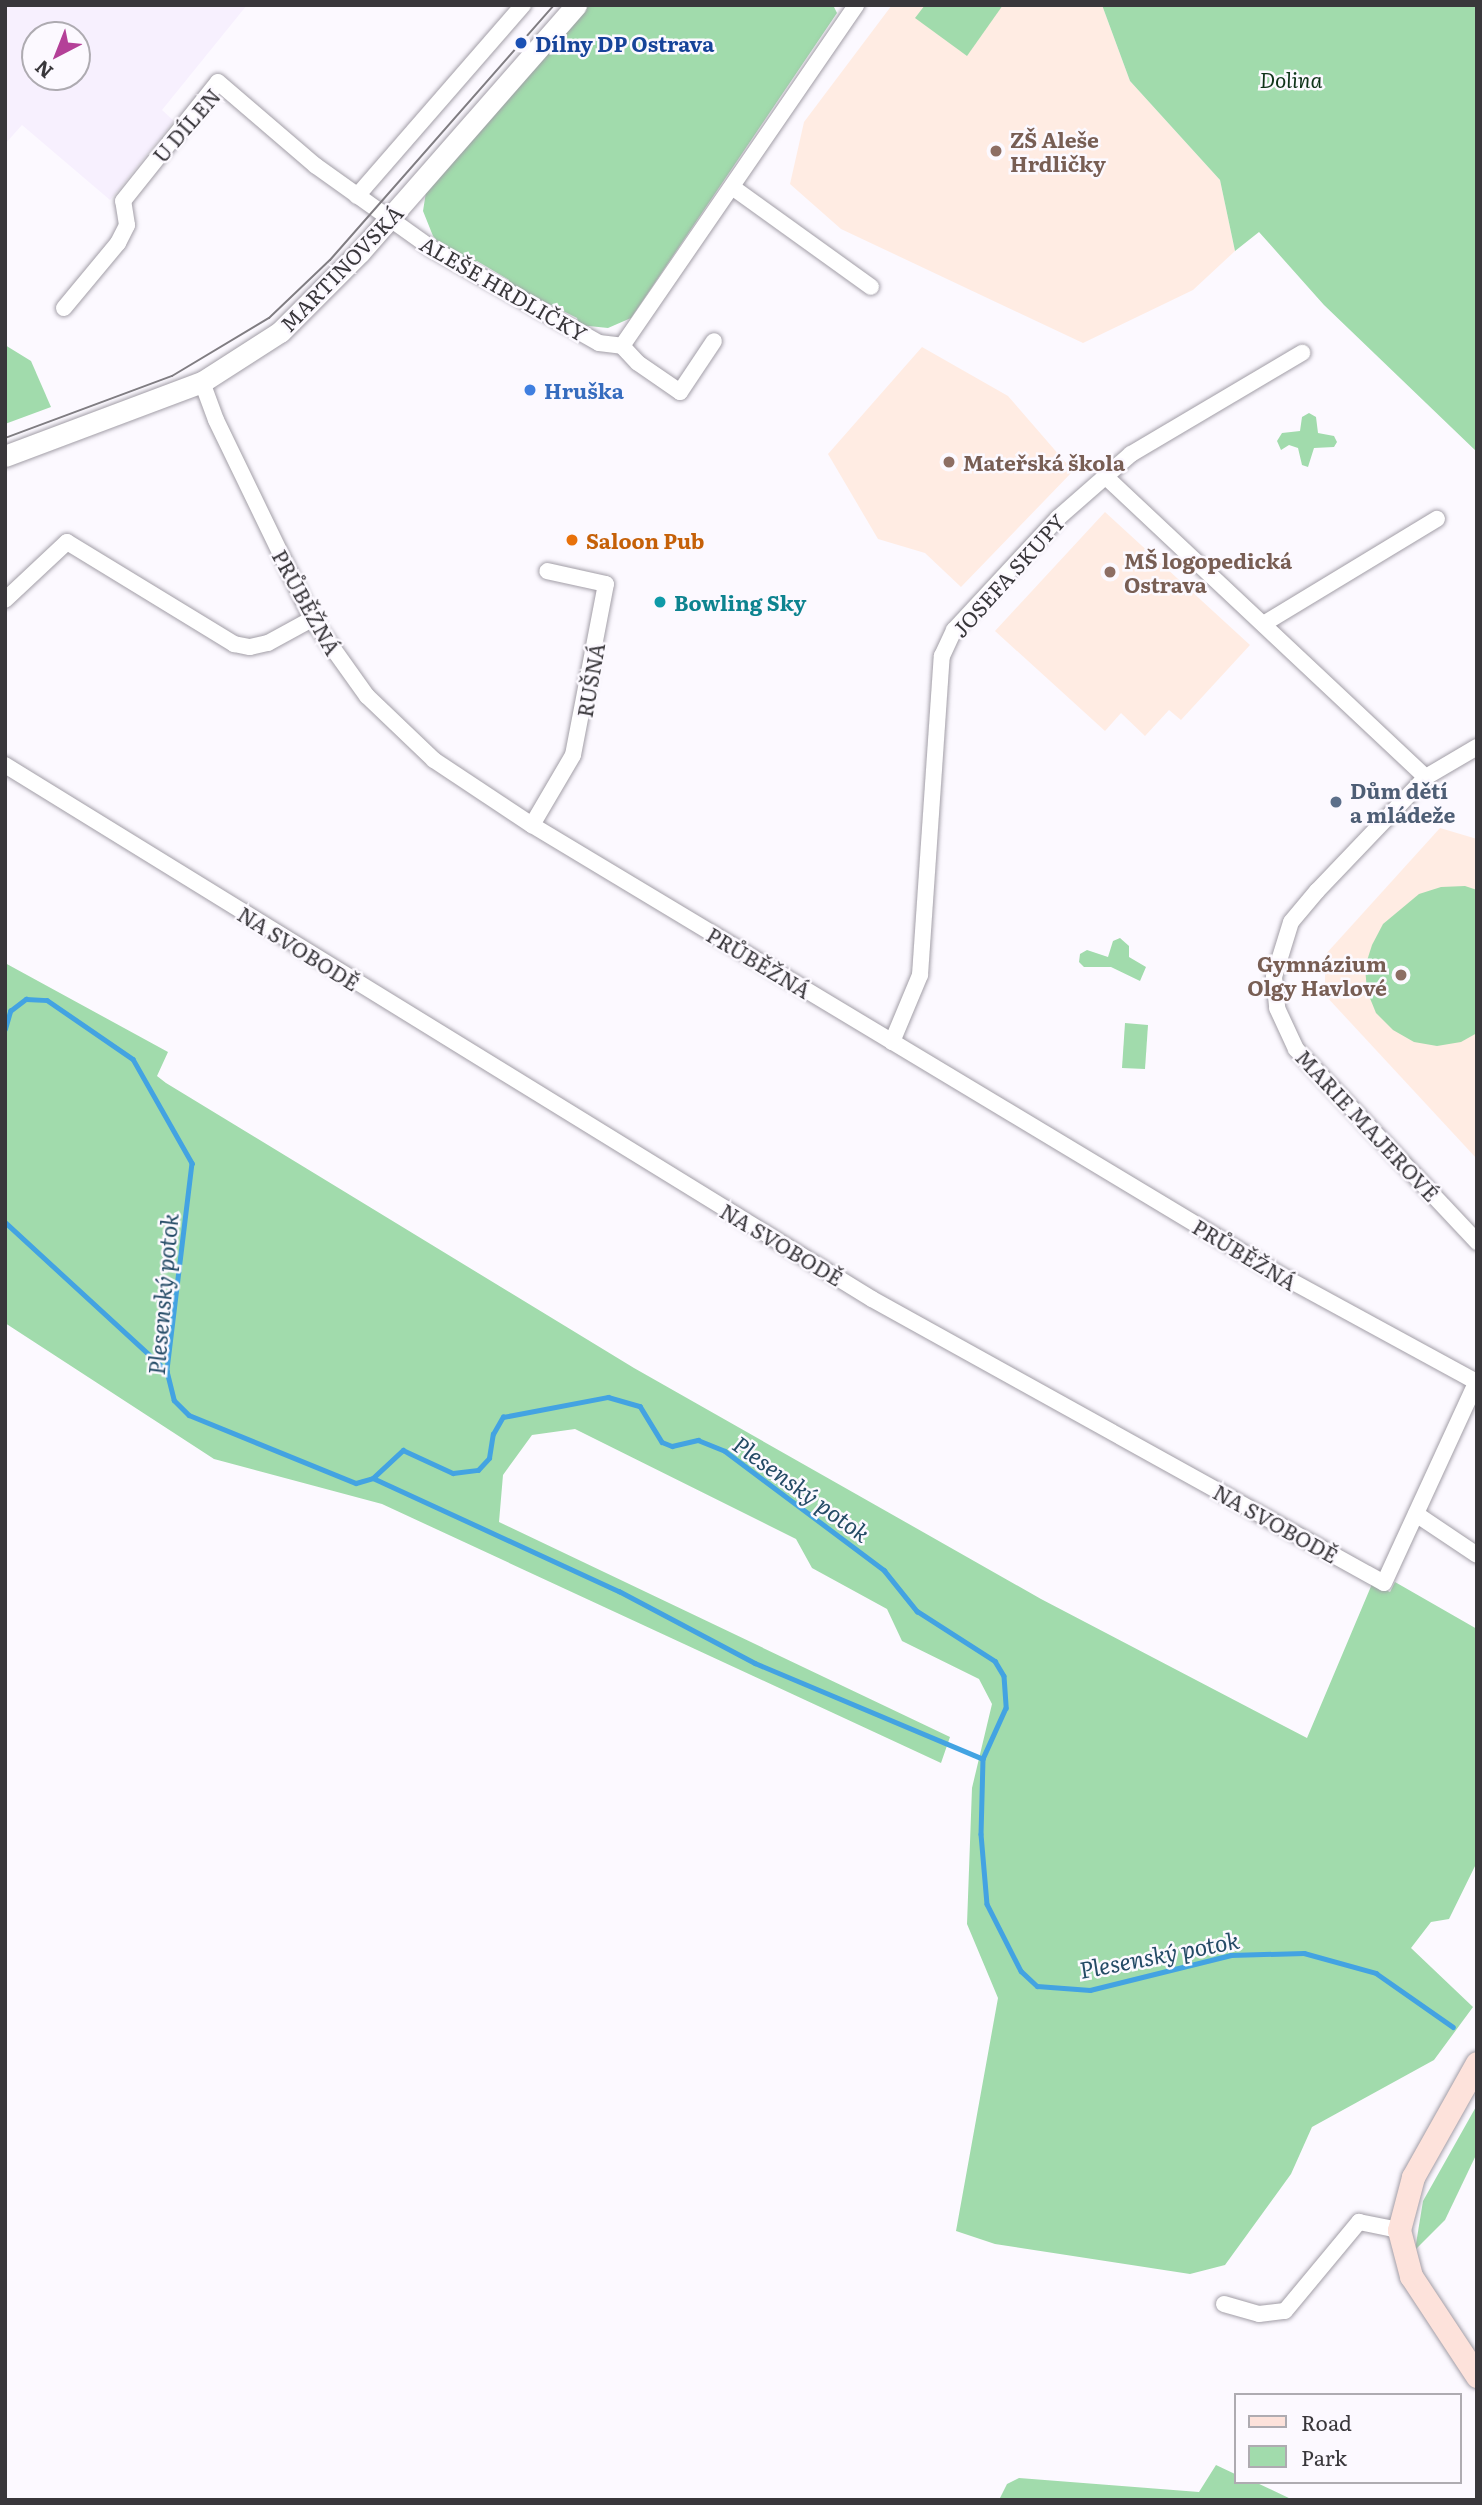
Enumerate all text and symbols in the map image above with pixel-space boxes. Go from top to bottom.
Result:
north arrow [21,21,91,91]
place label: Dílny DP Ostrava [535,30,714,56]
marker: Dílny DP Ostrava [513,35,529,51]
text: N [28,54,59,86]
park label: Dolina [1259,66,1323,92]
street label: U DÍLEN [147,83,225,167]
place label: ZŠ Aleše Hrdličky [1010,126,1106,176]
marker: ZŠ Aleše Hrdličky [988,143,1004,159]
street label: MARTINOVSKÁ [274,200,408,336]
street label: ALEŠE HRDLIČKY [416,230,592,346]
place label: Hruška [544,377,624,403]
marker: Hruška [522,382,538,398]
place label: Mateřská škola [963,449,1125,475]
marker: Mateřská škola [941,454,957,470]
street label: JOSEFA SKUPY [946,508,1070,642]
place label: Saloon Pub [586,527,704,553]
marker: Saloon Pub [564,532,580,548]
street label: PRŮBĚŽNÁ [268,545,346,659]
place label: MŠ logopedická Ostrava [1124,547,1292,597]
marker: MŠ logopedická Ostrava [1102,564,1118,580]
place label: Bowling Sky [674,589,806,615]
marker: Bowling Sky [652,594,668,610]
street label: RUŠNÁ [571,641,609,719]
place label: Dům dětí a mládeže [1350,777,1455,827]
marker: Dům dětí a mládeže [1328,794,1344,810]
street label: NA SVOBODĚ [234,901,364,995]
street label: PRŮBĚŽNÁ [703,921,815,1003]
place label: Gymnázium Olgy Havlové [1247,950,1387,1000]
marker: Gymnázium Olgy Havlové [1393,967,1409,983]
street label: MARIE MAJEROVÉ [1291,1044,1445,1206]
street label: NA SVOBODĚ [716,1198,848,1290]
water label: Plesenský potok [141,1212,183,1376]
street label: PRŮBĚŽNÁ [1189,1213,1301,1295]
water label: Plesenský potok [728,1429,876,1547]
street label: NA SVOBODĚ [1209,1478,1343,1568]
water label: Plesenský potok [1077,1925,1241,1983]
legend [1234,2393,1461,2484]
text: Road [1301,2406,1352,2437]
text: Park [1301,2441,1347,2472]

